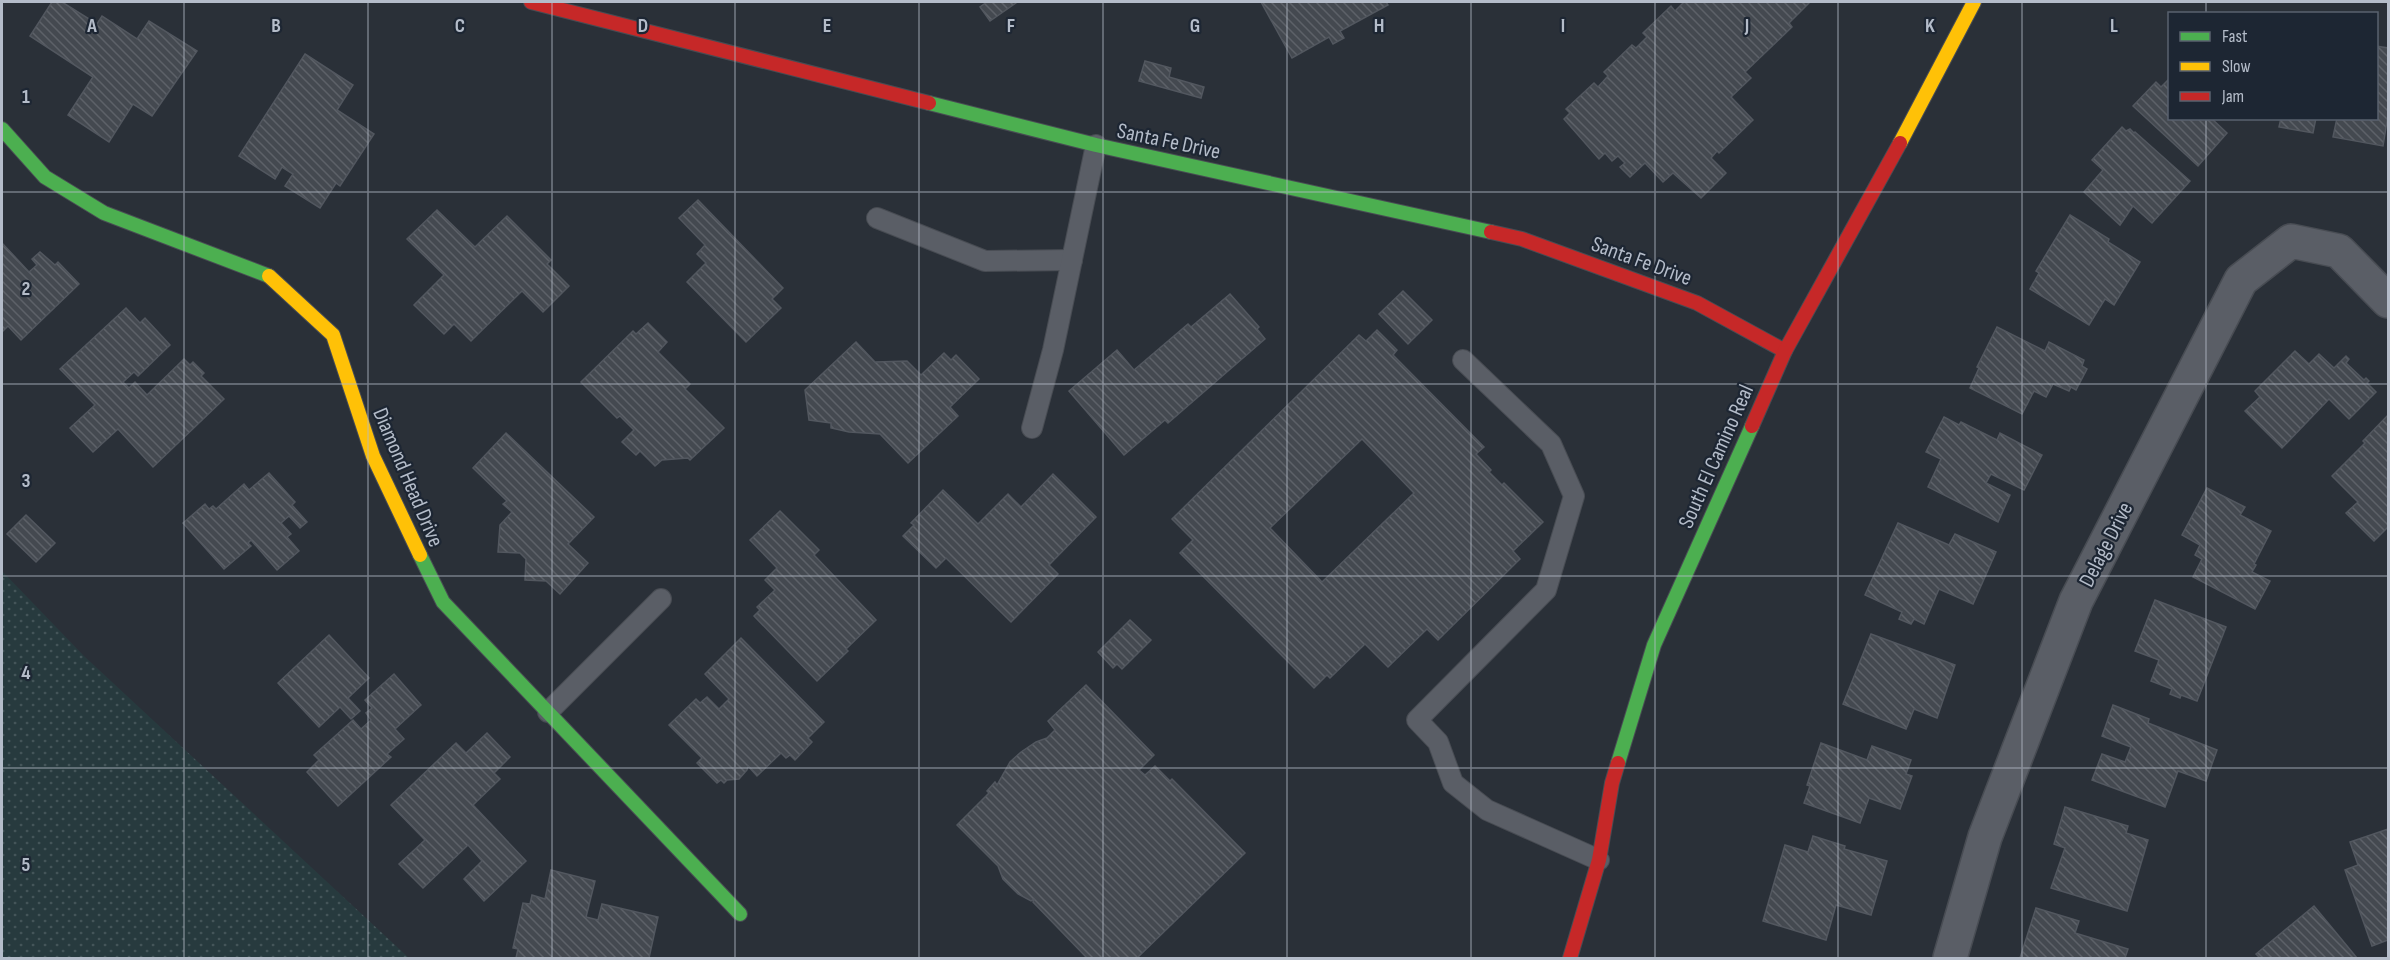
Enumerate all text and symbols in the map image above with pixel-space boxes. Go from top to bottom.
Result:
legend [2168,12,2378,120]
text: A [86,14,97,38]
text: B [271,14,281,38]
text: C [455,14,465,38]
text: D [638,14,648,38]
text: E [823,14,831,38]
text: F [1007,14,1015,38]
text: G [1190,14,1200,38]
text: H [1374,14,1384,38]
text: I [1561,14,1565,38]
text: J [1744,14,1749,38]
text: K [1925,14,1935,38]
text: L [2110,14,2118,38]
text: Fast [2222,26,2248,47]
text: Slow [2222,56,2251,77]
text: 1 [22,85,30,109]
text: Jam [2221,86,2244,107]
street label: Santa Fe Drive [1115,117,1223,166]
street label: Santa Fe Drive [1588,231,1695,292]
text: 2 [22,277,30,301]
street label: South El Camino Real [1673,381,1760,533]
street label: Diamond Head Drive [366,404,449,551]
text: 3 [22,469,31,493]
street label: Delage Drive [2073,498,2139,592]
text: 4 [21,661,31,685]
text: 5 [22,853,31,877]

